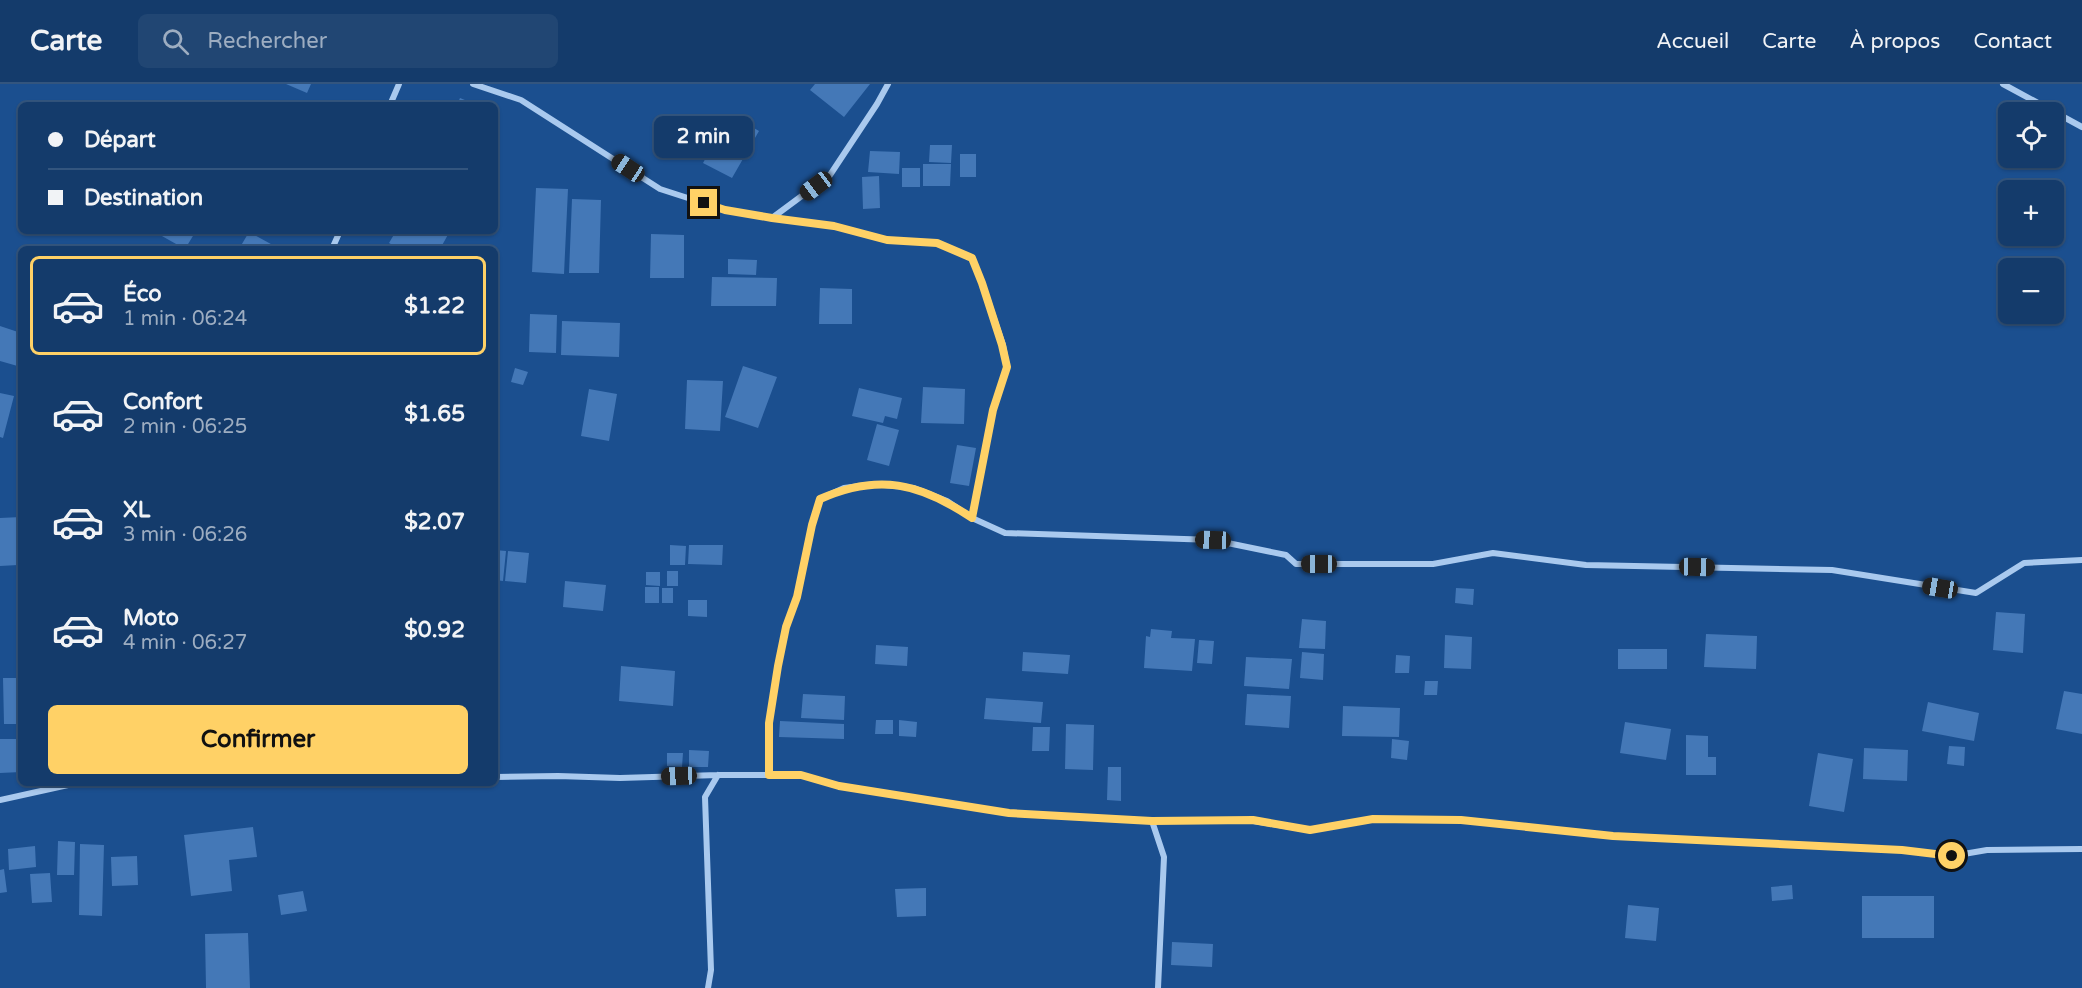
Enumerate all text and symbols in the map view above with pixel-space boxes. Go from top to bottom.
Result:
search box [138,14,558,68]
text: Carte [30,24,102,58]
icon: search [159,25,192,58]
text: Rechercher [207,28,327,54]
text: Accueil [1656,29,1729,54]
text: Carte [1762,29,1816,54]
text: À propos [1849,29,1940,54]
text: Contact [1973,29,2052,54]
map controls [1998,102,2064,324]
button: locate [1998,102,2064,168]
callout: 2 min [654,116,754,158]
text: 2 min [677,125,730,149]
text: Départ [84,127,156,153]
car [608,151,648,185]
car [796,168,836,204]
button: + [1998,180,2064,246]
text: Destination [84,185,203,211]
route end [690,189,717,216]
button: − [1998,258,2064,324]
icon: car [51,279,105,333]
text: Éco [123,281,162,307]
text: $1.22 [404,293,465,319]
text: 1 min · 06:24 [123,307,247,331]
icon: car [51,387,105,441]
text: Confort [123,389,202,415]
text: $1.65 [404,401,465,427]
text: 2 min · 06:25 [123,415,247,439]
icon: car [51,495,105,549]
text: XL [123,497,150,523]
text: $2.07 [404,509,465,535]
text: 3 min · 06:26 [123,523,247,547]
car [1195,530,1231,550]
car [1301,555,1337,573]
car [1679,558,1715,576]
car [1921,576,1959,600]
icon: car [51,603,105,657]
text: Moto [123,605,179,631]
text: $0.92 [404,617,465,643]
text: 4 min · 06:27 [123,631,247,655]
button: Confirmer [48,705,468,774]
car [661,766,697,786]
route start [1938,842,1965,869]

